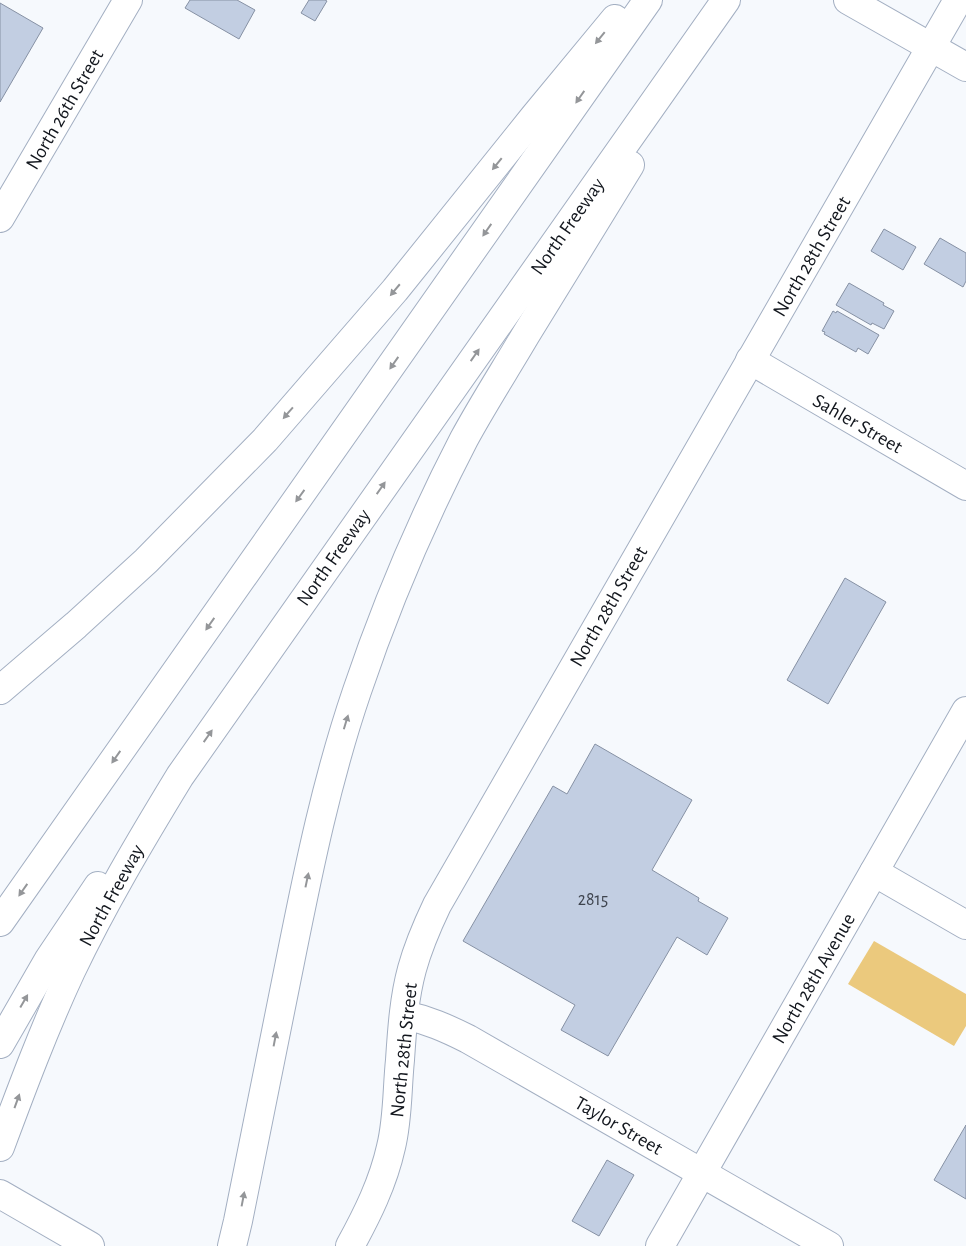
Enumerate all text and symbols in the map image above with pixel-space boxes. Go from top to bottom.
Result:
one-way arrow [594,31,605,44]
street label: North 26th Street [22,45,108,173]
one-way arrow [575,90,585,104]
one-way arrow [491,157,502,170]
street label: North Freeway [527,174,609,279]
street label: North 28th Street [769,192,855,320]
one-way arrow [482,223,492,237]
one-way arrow [390,284,401,296]
one-way arrow [470,348,480,362]
one-way arrow [389,357,399,370]
street label: Sahler Street [809,390,906,458]
one-way arrow [283,406,294,419]
one-way arrow [376,481,386,495]
one-way arrow [295,489,305,503]
street label: North Freeway [293,505,375,610]
street label: North 28th Street [566,542,652,670]
one-way arrow [205,617,215,631]
one-way arrow [343,715,351,730]
one-way arrow [203,729,213,743]
one-way arrow [111,750,121,764]
street label: North Freeway [76,841,148,950]
one-way arrow [303,872,311,887]
one-way arrow [18,883,28,897]
house number: 2815 [578,891,608,909]
street label: North 28th Avenue [769,910,859,1047]
street label: North 28th Street [387,981,421,1118]
one-way arrow [20,995,29,1008]
one-way arrow [271,1031,279,1047]
street label: Taylor Street [571,1093,666,1159]
one-way arrow [14,1094,21,1109]
one-way arrow [239,1190,247,1206]

